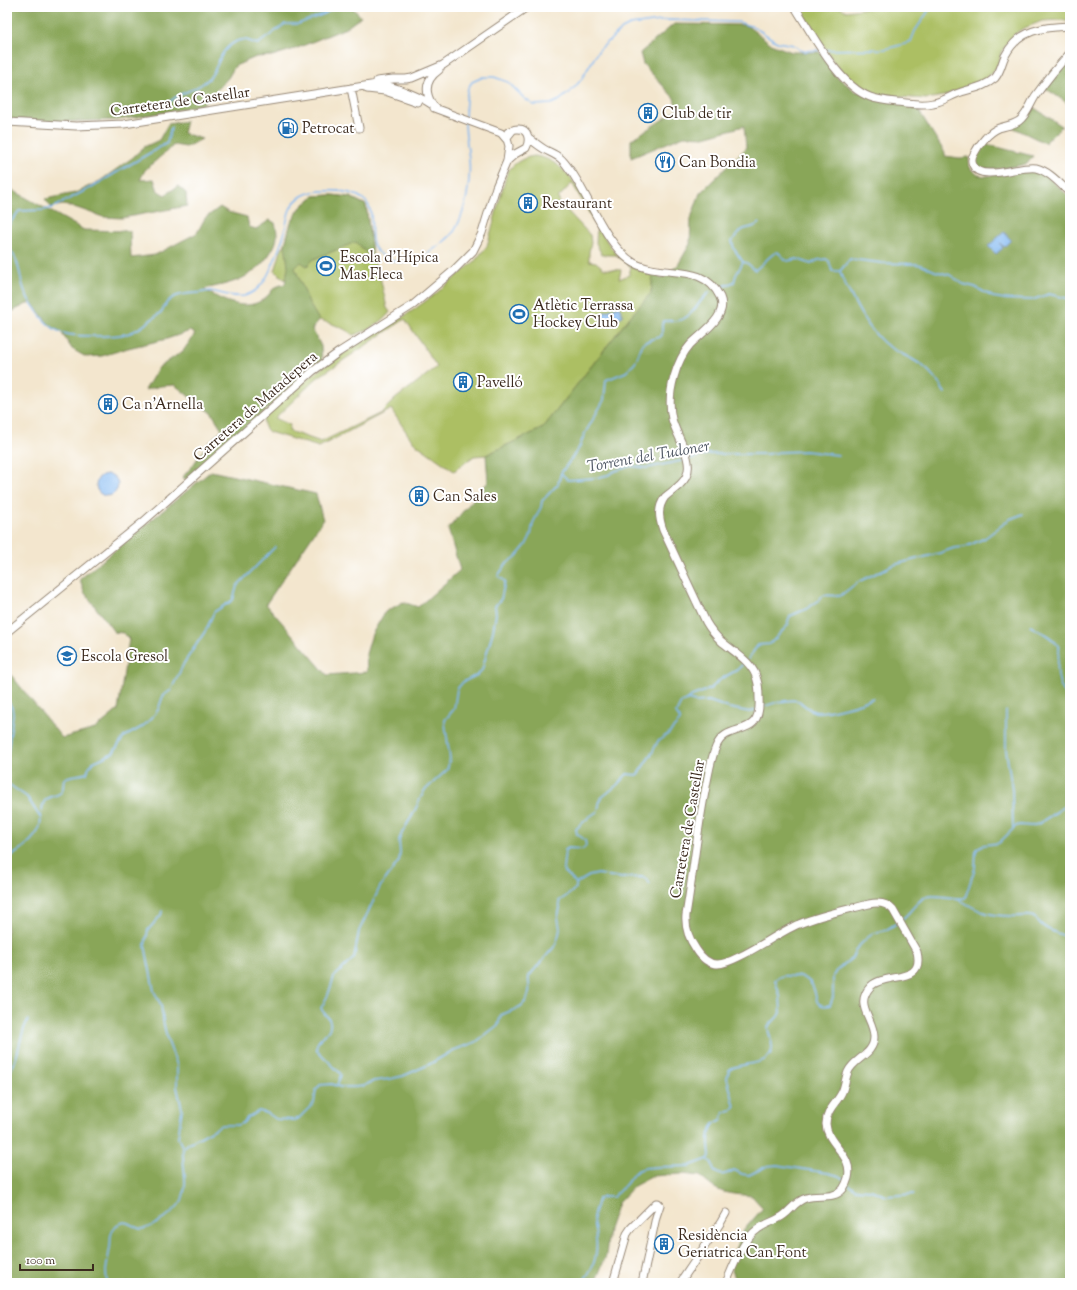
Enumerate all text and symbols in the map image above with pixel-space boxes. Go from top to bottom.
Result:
street label: Carretera de Castellar [109,82,252,123]
building icon: Club de tir [637,102,659,124]
place label: Club de tir [662,104,732,125]
fuel station icon: Petrocat [277,117,299,139]
place label: Petrocat [302,119,354,140]
restaurant icon: Can Bondia [654,151,676,173]
place label: Can Bondia [679,153,756,174]
building icon: Restaurant [517,192,539,214]
place label: Restaurant [542,194,612,215]
place label: Escola d'Hípica Mas Fleca [340,248,439,286]
sports icon: Escola d'Hípica Mas Fleca [315,255,337,277]
place label: Atlètic Terrassa Hockey Club [533,296,634,334]
sports icon: Atlètic Terrassa Hockey Club [508,303,530,325]
street label: Carretera de Matadepera [189,347,323,467]
building icon: Pavelló [452,371,474,393]
place label: Pavelló [477,373,523,394]
building icon: Ca n'Arnella [97,393,119,415]
place label: Ca n'Arnella [122,395,203,416]
water label: Torrent del Tudoner [585,435,712,480]
building icon: Can Sales [408,485,430,507]
place label: Can Sales [433,487,497,508]
school or university icon: Escola Gresol [56,645,78,667]
place label: Escola Gresol [81,647,168,668]
street label: Carretera de Castellar [666,758,711,900]
place label: Residència Geriatrica Can Font [678,1226,807,1264]
building icon: Residència Geriatrica Can Font [653,1233,675,1255]
scale bar [20,1246,93,1272]
text: 100 m [26,1252,55,1270]

